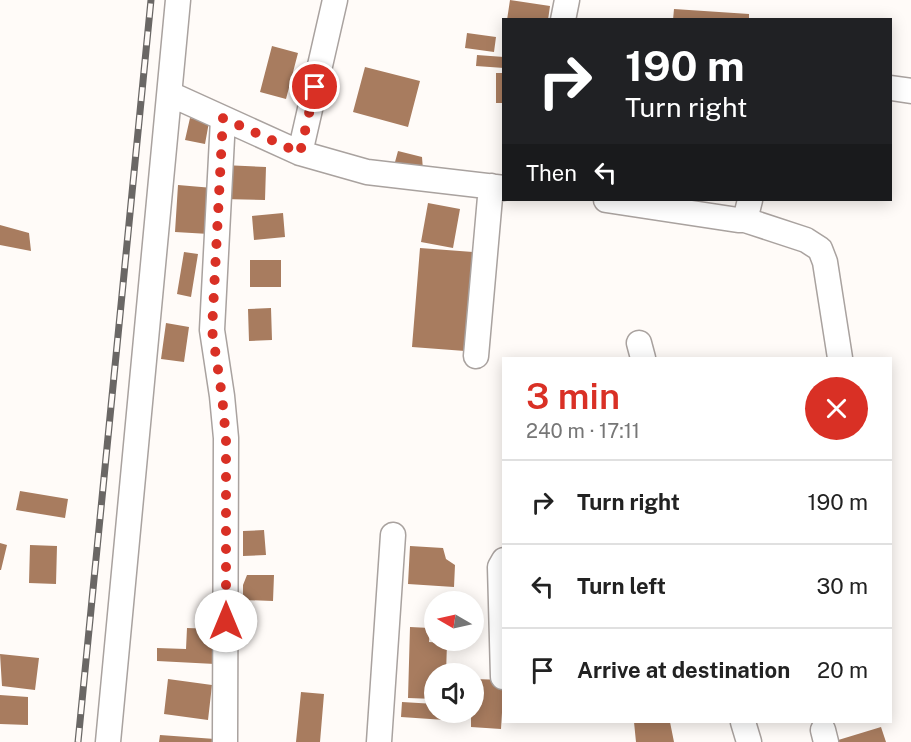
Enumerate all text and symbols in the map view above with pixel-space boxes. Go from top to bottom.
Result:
text: 190 m [625,41,745,90]
icon: right [526,42,604,120]
pin [289,61,340,112]
icon: arrive [298,70,331,103]
text: Turn right [625,91,748,123]
icon: left [589,156,622,189]
text: Then [526,160,577,186]
text: 3 min [526,375,620,417]
button: close [805,377,868,440]
text: 240 m · 17:11 [526,419,640,443]
icon: right [526,486,559,519]
text: Turn right [577,489,680,515]
text: 190 m [808,489,868,515]
icon: left [526,570,559,603]
text: Turn left [577,573,666,599]
text: 30 m [816,573,868,599]
position arrow [194,589,258,653]
north arrow [424,591,484,651]
map controls [424,591,484,723]
icon: arrive [526,654,559,687]
text: Arrive at destination [577,657,790,683]
text: 20 m [817,657,868,683]
button: sound [424,663,484,723]

